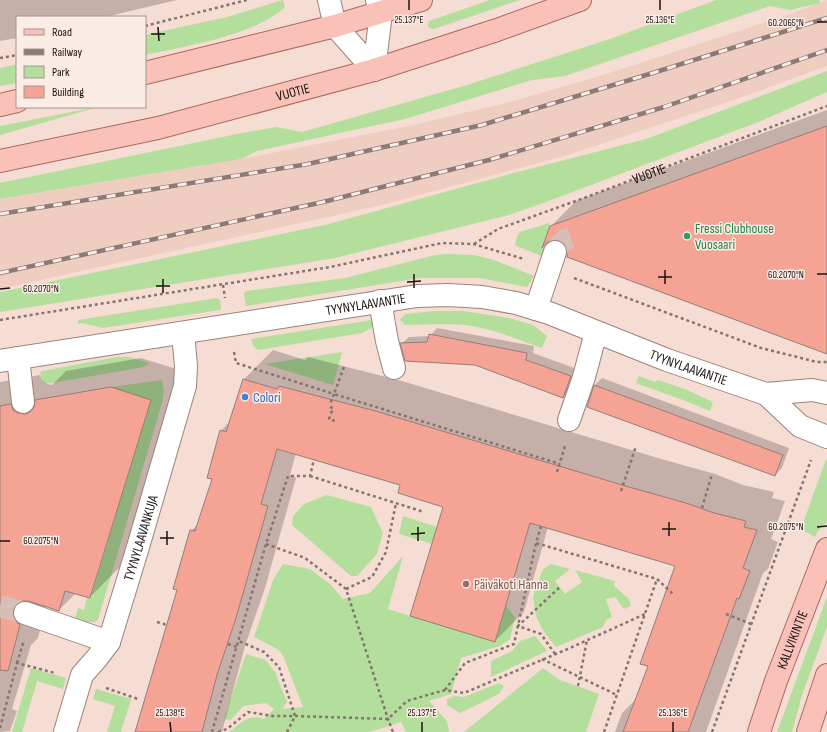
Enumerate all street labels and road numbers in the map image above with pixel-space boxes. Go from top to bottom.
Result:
street label: VUOTIE [274,79,312,104]
street label: VUOTIE [630,159,668,187]
street label: TYYNYLAAVANTIE [324,289,407,319]
street label: TYYNYLAAVANTIE [648,346,730,389]
street label: TYYNYLAAVANKUJA [120,492,162,583]
street label: KALLVIKINTIE [773,608,811,672]

